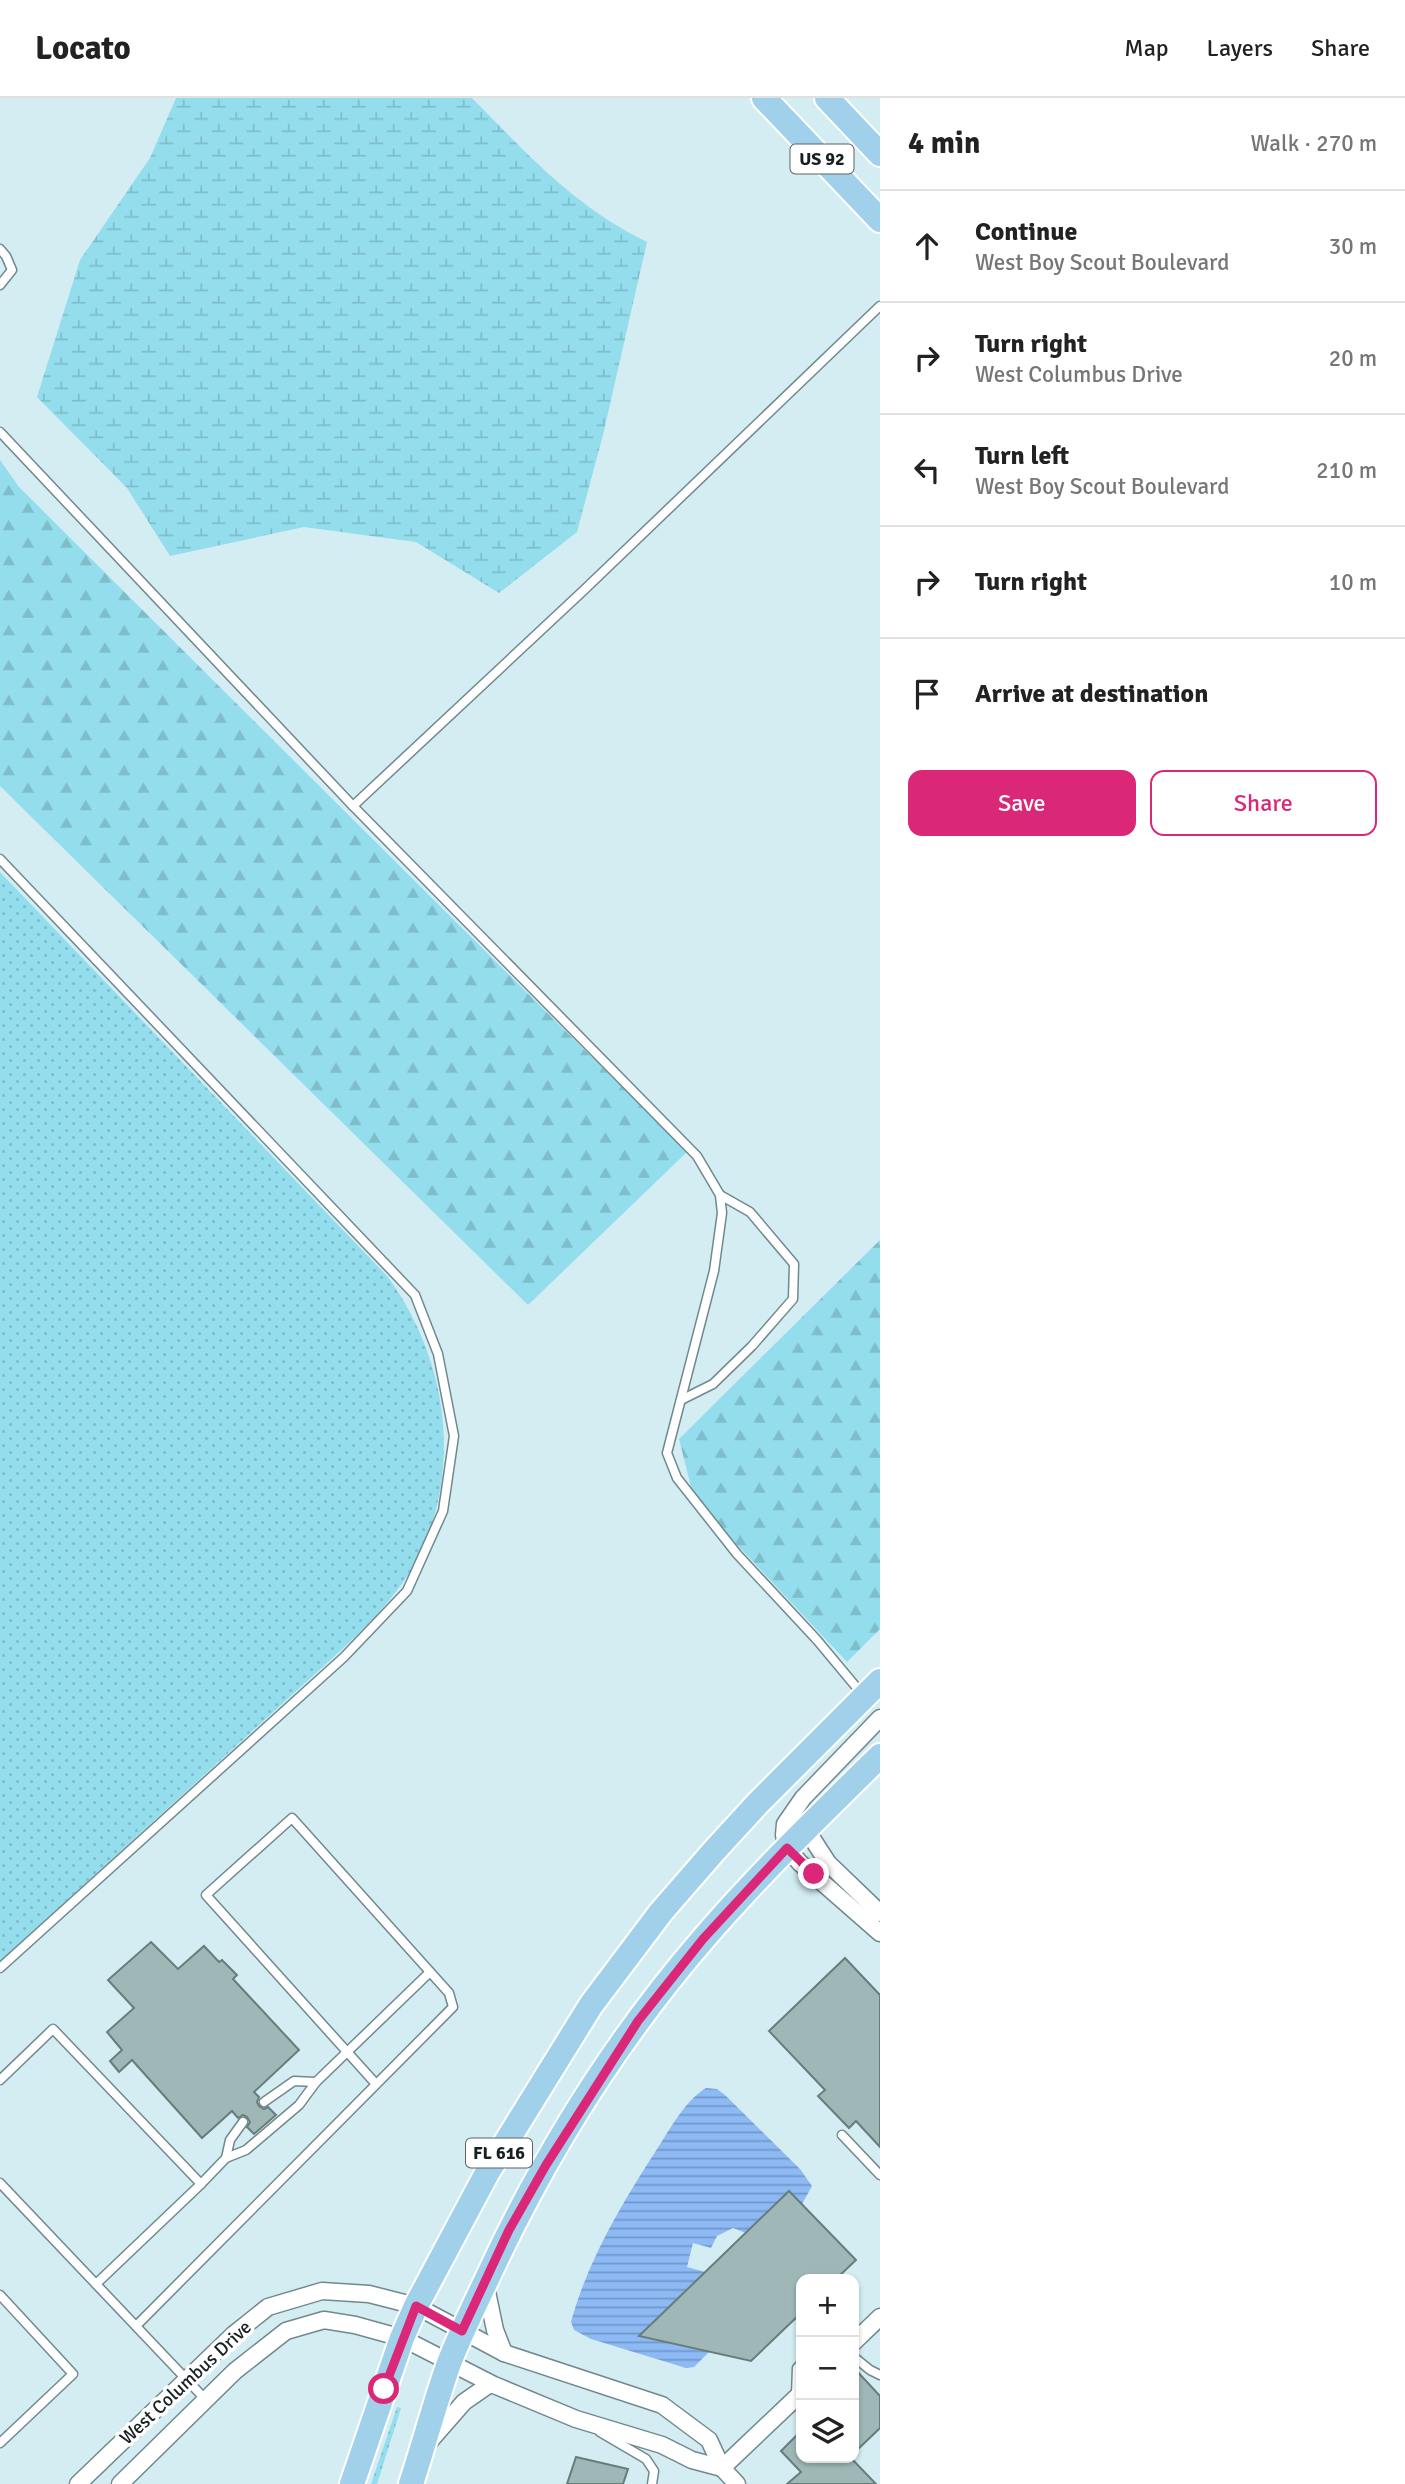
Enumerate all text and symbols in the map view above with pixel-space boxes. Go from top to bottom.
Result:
text: Locato [35,28,131,69]
text: Map [1124,33,1169,63]
text: Layers [1207,33,1273,63]
text: Share [1311,33,1370,63]
text: 4 min [908,125,980,162]
text: Walk · 270 m [1251,129,1377,158]
road number: US 92 [790,144,854,174]
text: Continue [975,216,1077,248]
icon: ahead [908,227,946,265]
text: 30 m [1329,232,1377,261]
text: West Boy Scout Boulevard [975,248,1230,277]
text: Turn right [975,328,1087,360]
icon: right [908,339,946,377]
text: 20 m [1329,344,1377,373]
text: West Columbus Drive [975,360,1183,389]
text: Turn left [975,440,1069,472]
icon: left [908,451,946,489]
text: 210 m [1316,456,1377,485]
text: West Boy Scout Boulevard [975,472,1230,501]
icon: right [908,563,946,601]
text: Turn right [975,566,1087,598]
text: 10 m [1329,568,1377,597]
icon: arrive [908,675,946,713]
text: Arrive at destination [975,678,1208,710]
button: Save [908,770,1136,836]
button: Share [1150,770,1377,836]
route end [798,1858,829,1889]
road number: FL 616 [466,2138,532,2168]
map controls [796,2274,859,2463]
button: + [796,2274,859,2337]
street label: West Columbus Drive [115,2315,257,2450]
button: − [796,2337,859,2400]
route start [368,2373,399,2404]
button: layers [796,2400,859,2463]

